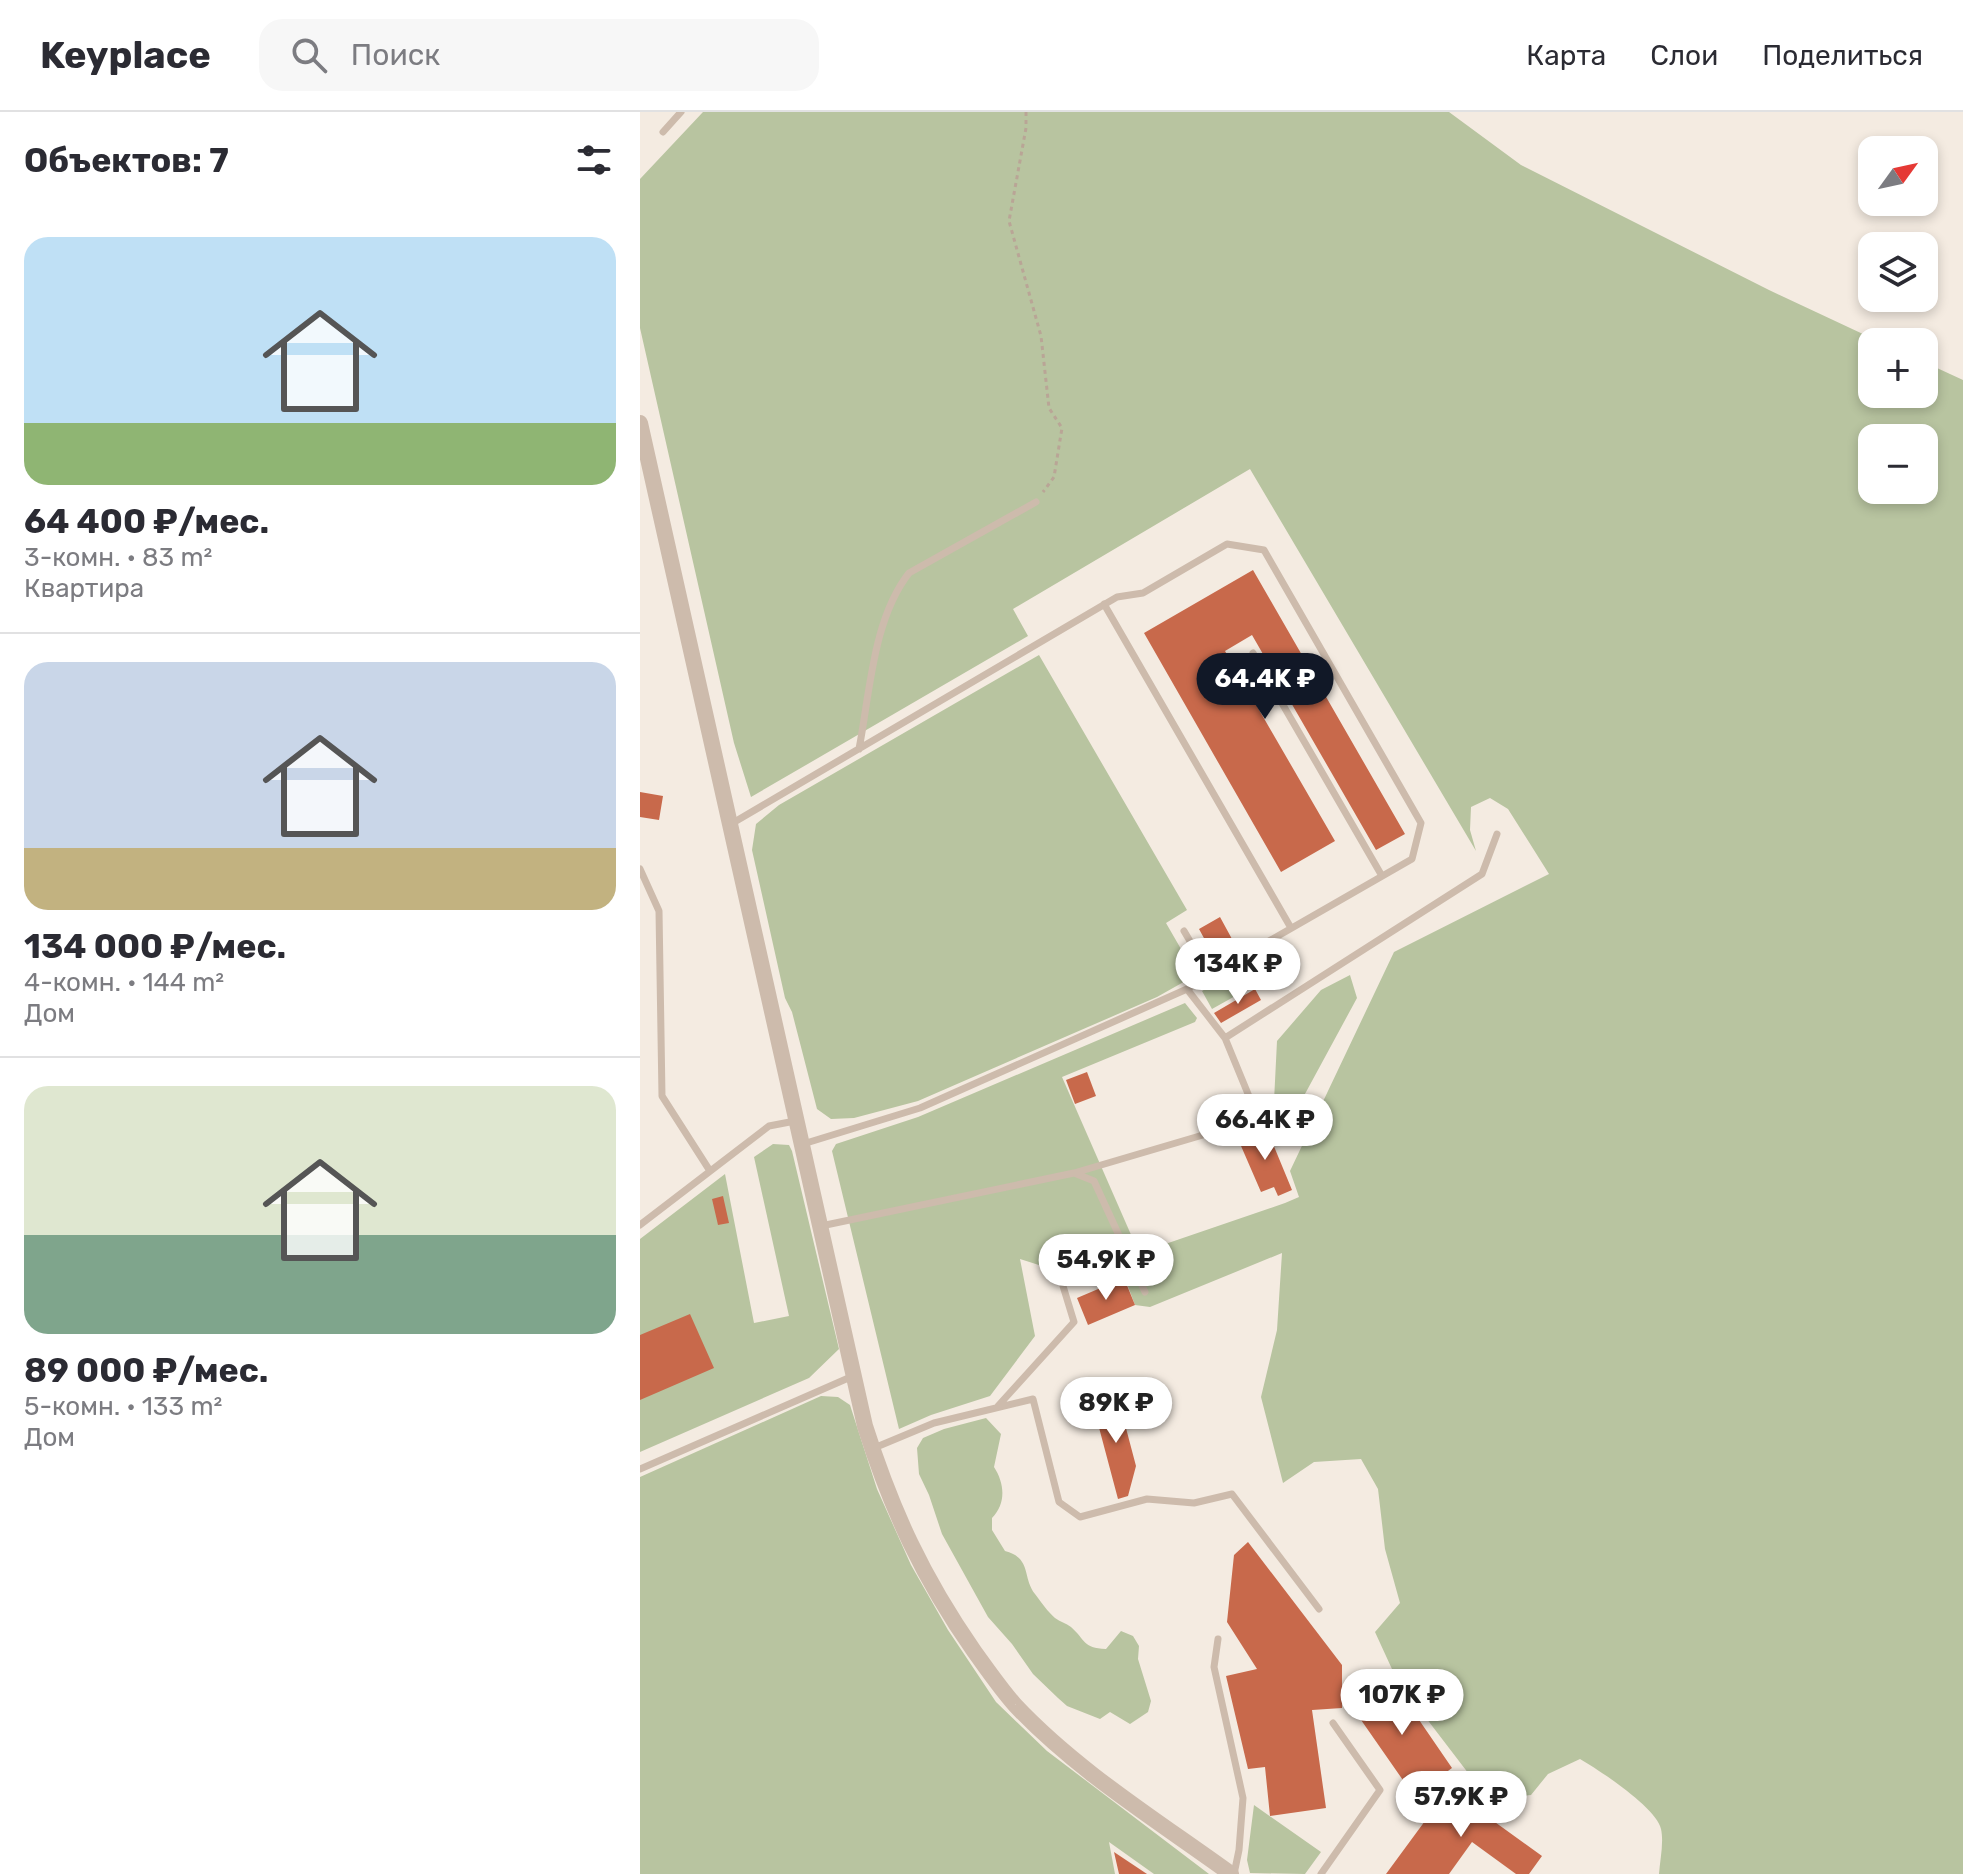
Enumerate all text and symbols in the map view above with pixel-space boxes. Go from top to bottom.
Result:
search box [259,19,819,91]
text: Keyplace [40,32,211,78]
icon: search [287,33,331,77]
text: Поиск [351,37,440,73]
text: Карта [1526,39,1606,72]
text: Слои [1650,39,1718,72]
text: Поделиться [1762,39,1923,72]
north arrow [1858,136,1938,216]
map controls [1858,136,1938,504]
icon: filters [572,138,616,182]
text: Объектов: 7 [24,140,229,181]
button: layers [1858,232,1938,312]
icon: home [248,289,392,433]
button: + [1858,328,1938,408]
button: − [1858,424,1938,504]
text: 64 400 ₽/мес. [24,501,269,542]
text: 3-комн. · 83 m² [24,542,212,573]
text: Квартира [24,573,144,604]
pin: 64.4K ₽ [1191,653,1339,721]
text: 64.4K ₽ [1215,663,1315,694]
icon: home [248,714,392,858]
text: 134 000 ₽/мес. [24,926,286,967]
pin: 134K ₽ [1173,938,1303,1006]
text: 134K ₽ [1193,948,1283,979]
text: 4-комн. · 144 m² [24,967,224,998]
text: Дом [24,998,75,1029]
pin: 66.4K ₽ [1191,1094,1339,1162]
text: 66.4K ₽ [1215,1104,1315,1135]
icon: home [248,1138,392,1282]
pin: 54.9K ₽ [1032,1234,1180,1302]
text: 54.9K ₽ [1057,1244,1155,1275]
text: 89 000 ₽/мес. [24,1350,268,1391]
pin: 89K ₽ [1060,1377,1172,1445]
text: 89K ₽ [1078,1387,1154,1418]
text: 5-комн. · 133 m² [24,1391,222,1422]
text: Дом [24,1422,75,1453]
pin: 107K ₽ [1337,1669,1467,1737]
text: 107K ₽ [1359,1679,1445,1710]
pin: 57.9K ₽ [1387,1771,1535,1839]
text: 57.9K ₽ [1414,1781,1508,1812]

